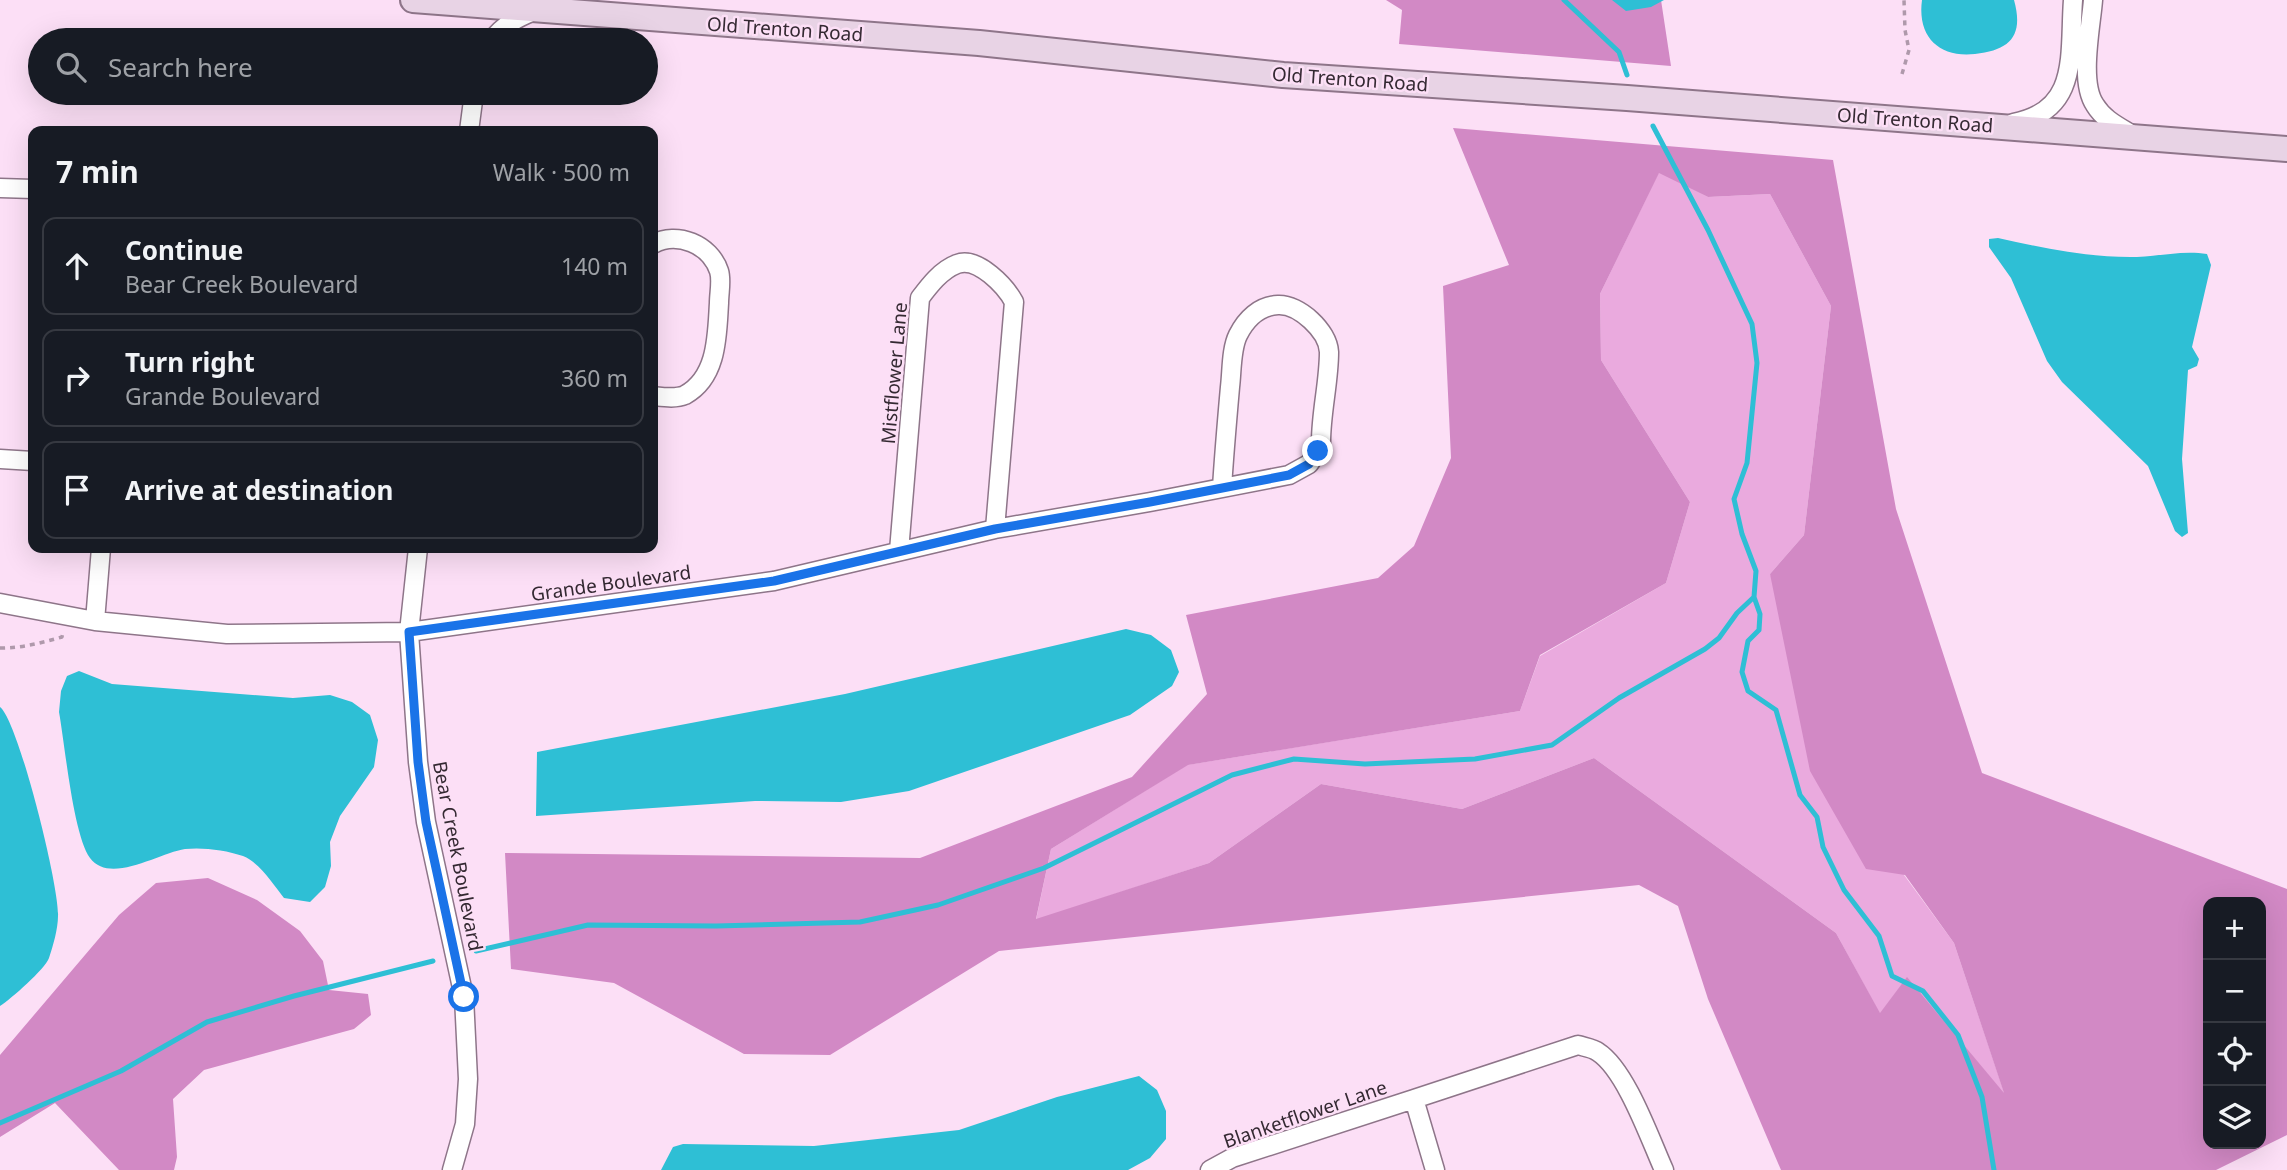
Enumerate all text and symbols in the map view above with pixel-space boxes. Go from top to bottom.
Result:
street label: Old Trenton Road [706,11,864,47]
search box [28,28,658,105]
icon: search [52,48,90,86]
text: Search here [108,49,253,85]
street label: Old Trenton Road [1271,61,1429,97]
street label: Old Trenton Road [1836,102,1994,138]
text: 7 min [56,151,139,192]
text: Walk · 500 m [493,156,630,188]
text: Continue [125,232,243,268]
icon: ahead [58,247,96,285]
text: 140 m [561,250,628,282]
text: Bear Creek Boulevard [125,268,358,300]
street label: Mistflower Lane [875,301,913,445]
text: Turn right [125,344,255,380]
icon: right [58,359,96,397]
text: 360 m [561,362,628,394]
text: Grande Boulevard [125,380,320,412]
route end [1302,435,1333,466]
icon: arrive [58,471,96,509]
text: Arrive at destination [125,472,394,508]
street label: Grande Boulevard [529,559,693,607]
street label: Bear Creek Boulevard [427,759,489,953]
map controls [2203,897,2266,1149]
button: + [2203,897,2266,960]
button: − [2203,960,2266,1023]
route start [448,981,479,1012]
button: locate [2203,1023,2266,1086]
street label: Blanketflower Lane [1220,1074,1390,1154]
button: layers [2203,1086,2266,1149]

